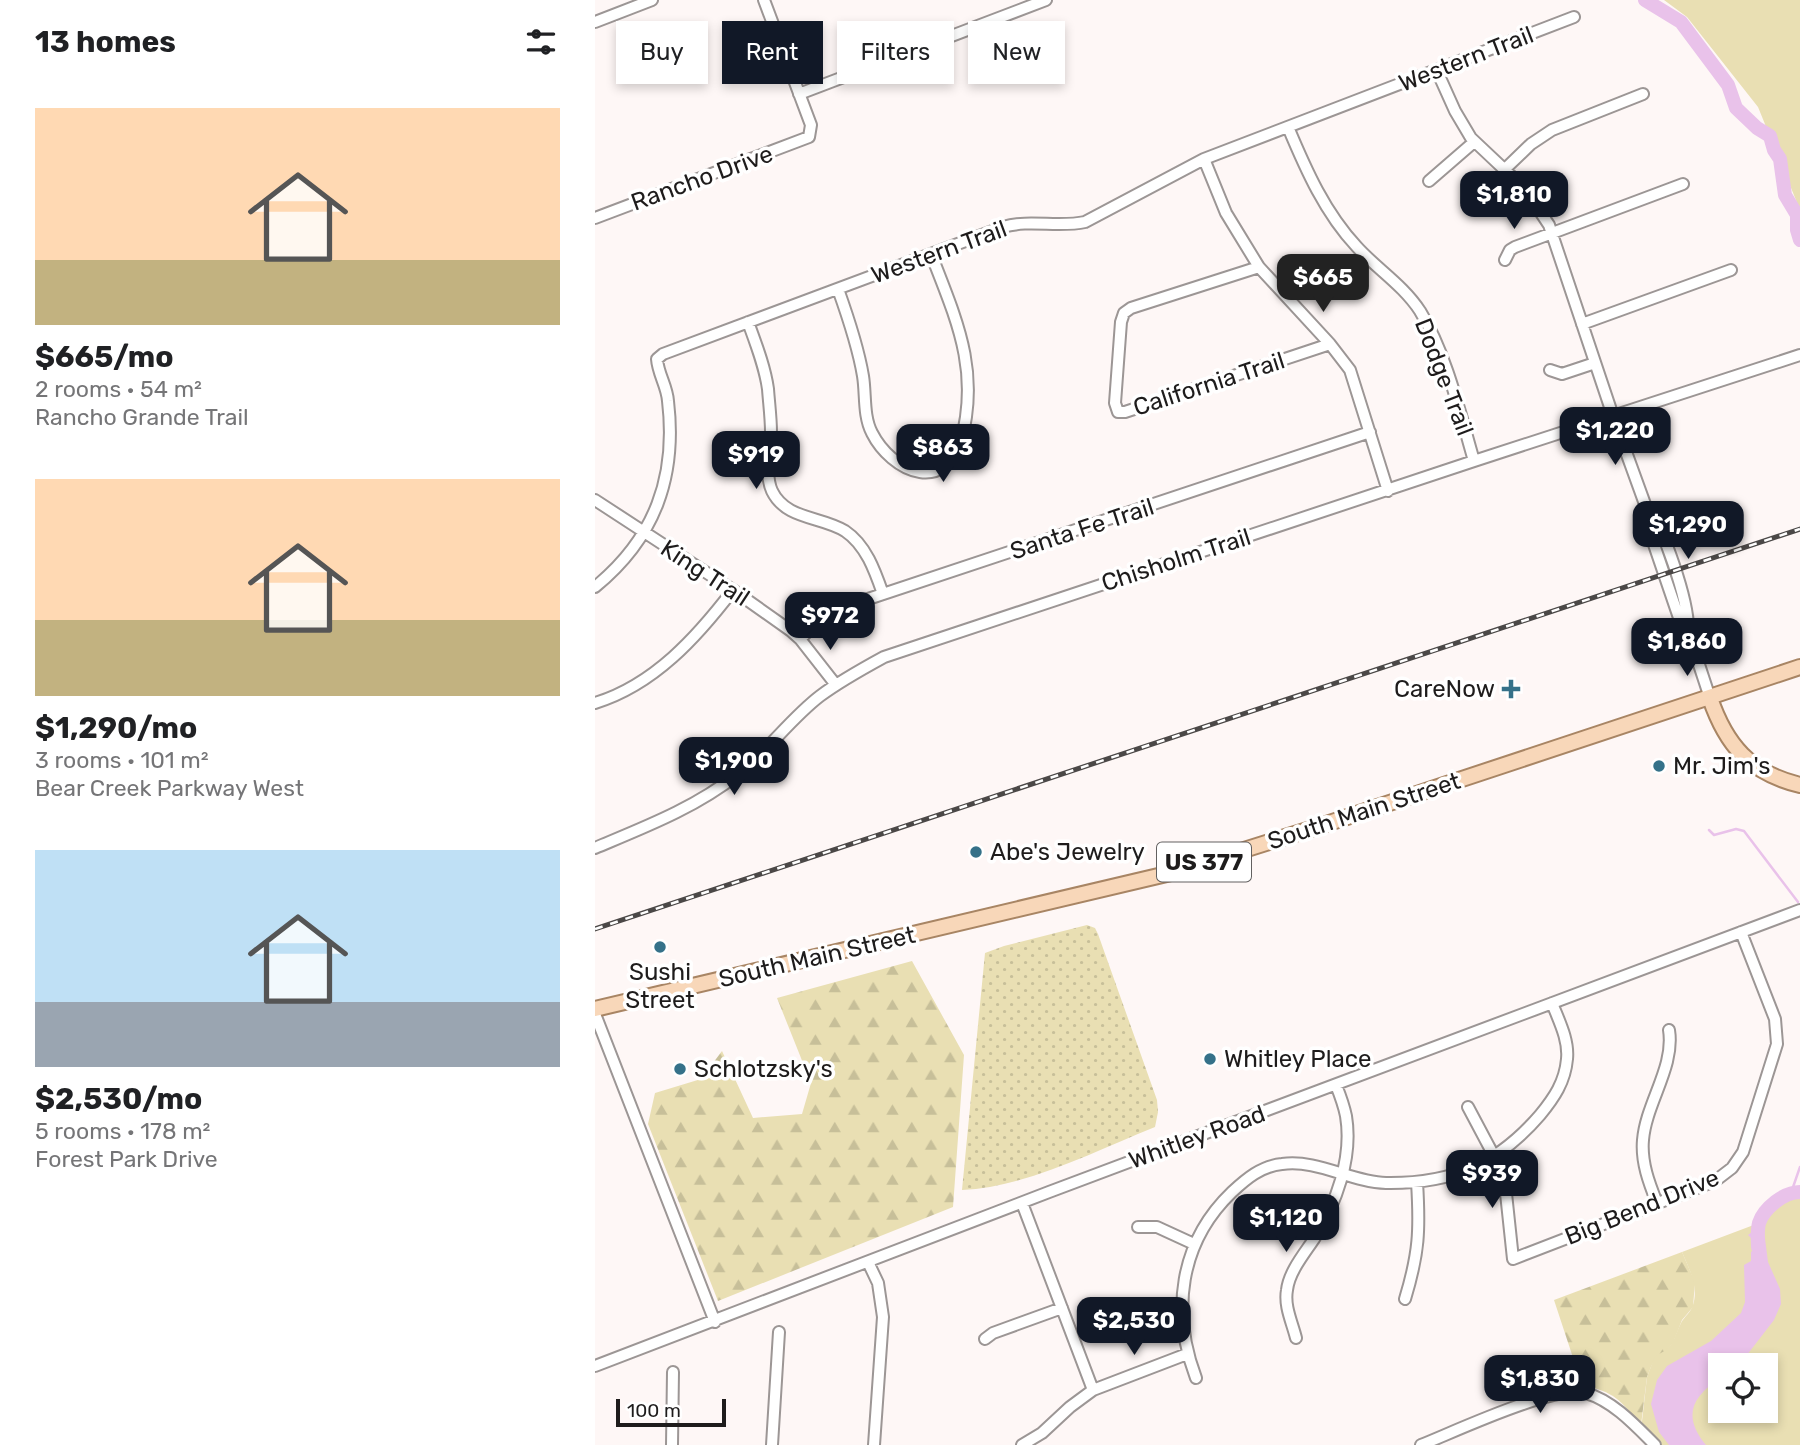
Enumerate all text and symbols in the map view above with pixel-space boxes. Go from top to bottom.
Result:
chip: Buy [616,21,708,84]
chip: Rent [722,21,823,84]
chip: Filters [837,21,954,84]
chip: New [968,21,1065,84]
street label: Western Trail [1395,21,1537,97]
icon: filters [522,23,560,61]
text: 13 homes [35,24,176,60]
street label: Rancho Drive [627,139,777,217]
icon: home [235,154,361,280]
pin: $1,810 [1457,172,1571,231]
text: $1,810 [1476,180,1552,208]
street label: Western Trail [868,215,1010,289]
pin: $665 [1282,254,1364,314]
text: $665 [1293,263,1353,291]
street label: Dodge Trail [1409,314,1479,440]
text: $665/mo [35,339,174,375]
street label: California Trail [1130,346,1288,422]
text: 2 rooms · 54 m² [35,375,202,403]
text: Rancho Grande Trail [35,403,249,431]
pin: $1,220 [1558,407,1672,467]
text: $1,220 [1576,416,1654,444]
pin: $863 [902,424,984,484]
pin: $919 [715,432,797,491]
text: $863 [912,433,974,461]
text: $919 [728,440,784,468]
street label: Santa Fe Trail [1007,493,1157,565]
pin: $1,290 [1631,502,1745,561]
text: $1,290 [1649,510,1727,538]
street label: Chisholm Trail [1098,523,1254,597]
icon: home [235,525,361,651]
street label: King Trail [655,534,755,612]
pin: $972 [789,592,871,652]
text: $972 [801,601,859,629]
pin: $1,860 [1630,618,1744,678]
text: $1,860 [1647,627,1727,655]
place label: CareNow [1394,675,1495,703]
marker: CareNow [1501,679,1521,699]
text: $1,290/mo [35,710,197,746]
pin: $1,900 [677,738,791,797]
text: 3 rooms · 101 m² [35,746,209,774]
text: $1,900 [695,746,773,774]
place label: Mr. Jim's [1673,752,1770,780]
marker: Mr. Jim's [1651,758,1667,774]
street label: South Main Street [1264,767,1464,855]
text: Bear Creek Parkway West [35,774,304,802]
place label: Abe's Jewelry [990,838,1145,866]
road number: US 377 [1157,842,1251,882]
marker: Abe's Jewelry [968,844,984,860]
icon: home [235,896,361,1022]
street label: South Main Street [716,921,918,993]
marker: Sushi Street [652,939,668,955]
place label: Sushi Street [625,958,695,1014]
place label: Whitley Place [1224,1045,1372,1073]
marker: Whitley Place [1202,1051,1218,1067]
place label: Schlotzsky's [694,1055,833,1083]
marker: Schlotzsky's [672,1061,688,1077]
text: $2,530/mo [35,1081,202,1117]
street label: Whitley Road [1125,1099,1269,1175]
text: 5 rooms · 178 m² [35,1117,210,1145]
text: Forest Park Drive [35,1145,218,1173]
pin: $939 [1451,1150,1533,1210]
text: $939 [1462,1159,1522,1187]
street label: Big Bend Drive [1561,1163,1723,1251]
pin: $1,120 [1229,1194,1343,1254]
text: $1,120 [1249,1203,1323,1231]
pin: $2,530 [1077,1298,1191,1357]
text: $2,530 [1093,1306,1175,1334]
map controls [1708,1353,1778,1423]
button: locate [1708,1353,1778,1423]
pin: $1,830 [1483,1356,1597,1415]
text: $1,830 [1500,1364,1580,1392]
scale bar [616,1396,726,1428]
text: 100 m [627,1399,681,1422]

